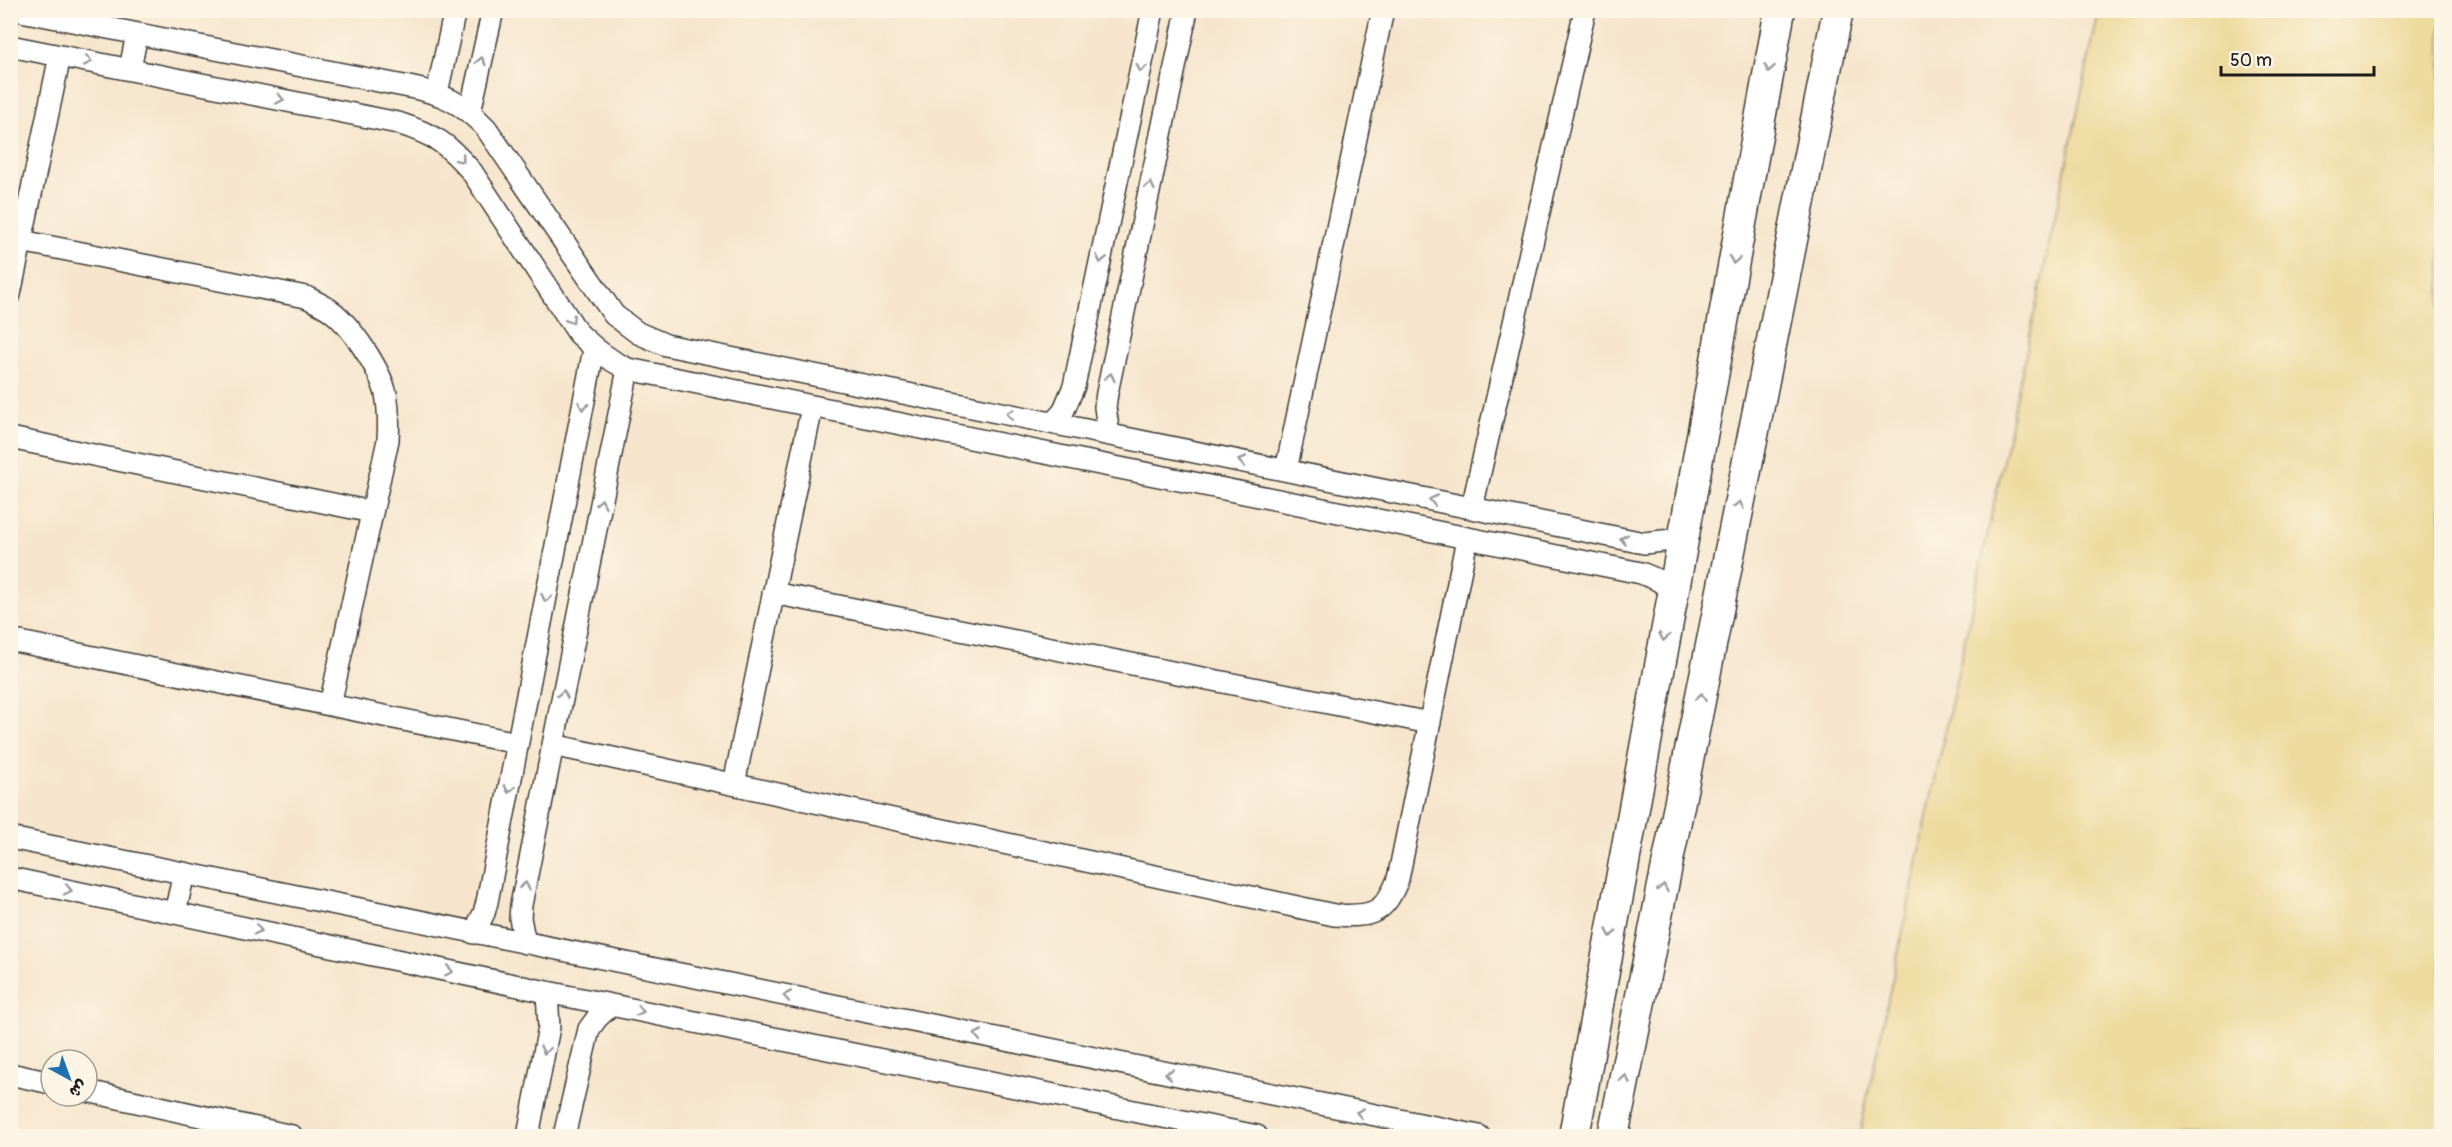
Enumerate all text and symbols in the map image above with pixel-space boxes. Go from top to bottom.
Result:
scale bar [2221,39,2374,77]
text: 50 m [2230,49,2272,72]
one-way arrow [83,54,93,67]
one-way arrow [474,57,487,67]
one-way arrow [1135,62,1148,72]
one-way arrow [1763,63,1776,73]
one-way arrow [274,92,284,105]
one-way arrow [454,152,465,163]
one-way arrow [1143,182,1156,192]
one-way arrow [1095,253,1108,263]
one-way arrow [1728,254,1741,264]
one-way arrow [563,314,574,325]
one-way arrow [1103,372,1116,382]
one-way arrow [577,401,590,411]
one-way arrow [1005,409,1015,422]
one-way arrow [1238,455,1248,468]
one-way arrow [1429,494,1439,507]
one-way arrow [594,498,607,508]
one-way arrow [1732,501,1745,511]
one-way arrow [1620,533,1630,546]
one-way arrow [540,593,553,603]
one-way arrow [1659,633,1671,642]
one-way arrow [556,690,569,700]
one-way arrow [1694,692,1707,702]
one-way arrow [503,784,516,794]
one-way arrow [518,881,531,891]
one-way arrow [62,883,72,896]
one-way arrow [1656,883,1669,893]
one-way arrow [253,923,263,936]
one-way arrow [1605,927,1618,937]
one-way arrow [444,964,454,977]
one-way arrow [782,990,792,1003]
one-way arrow [635,1003,645,1016]
one-way arrow [973,1029,983,1042]
one-way arrow [539,1044,552,1054]
north arrow [39,1048,99,1108]
one-way arrow [1164,1068,1174,1081]
one-way arrow [1618,1074,1631,1084]
text: ش [65,1075,91,1102]
one-way arrow [1356,1107,1366,1120]

